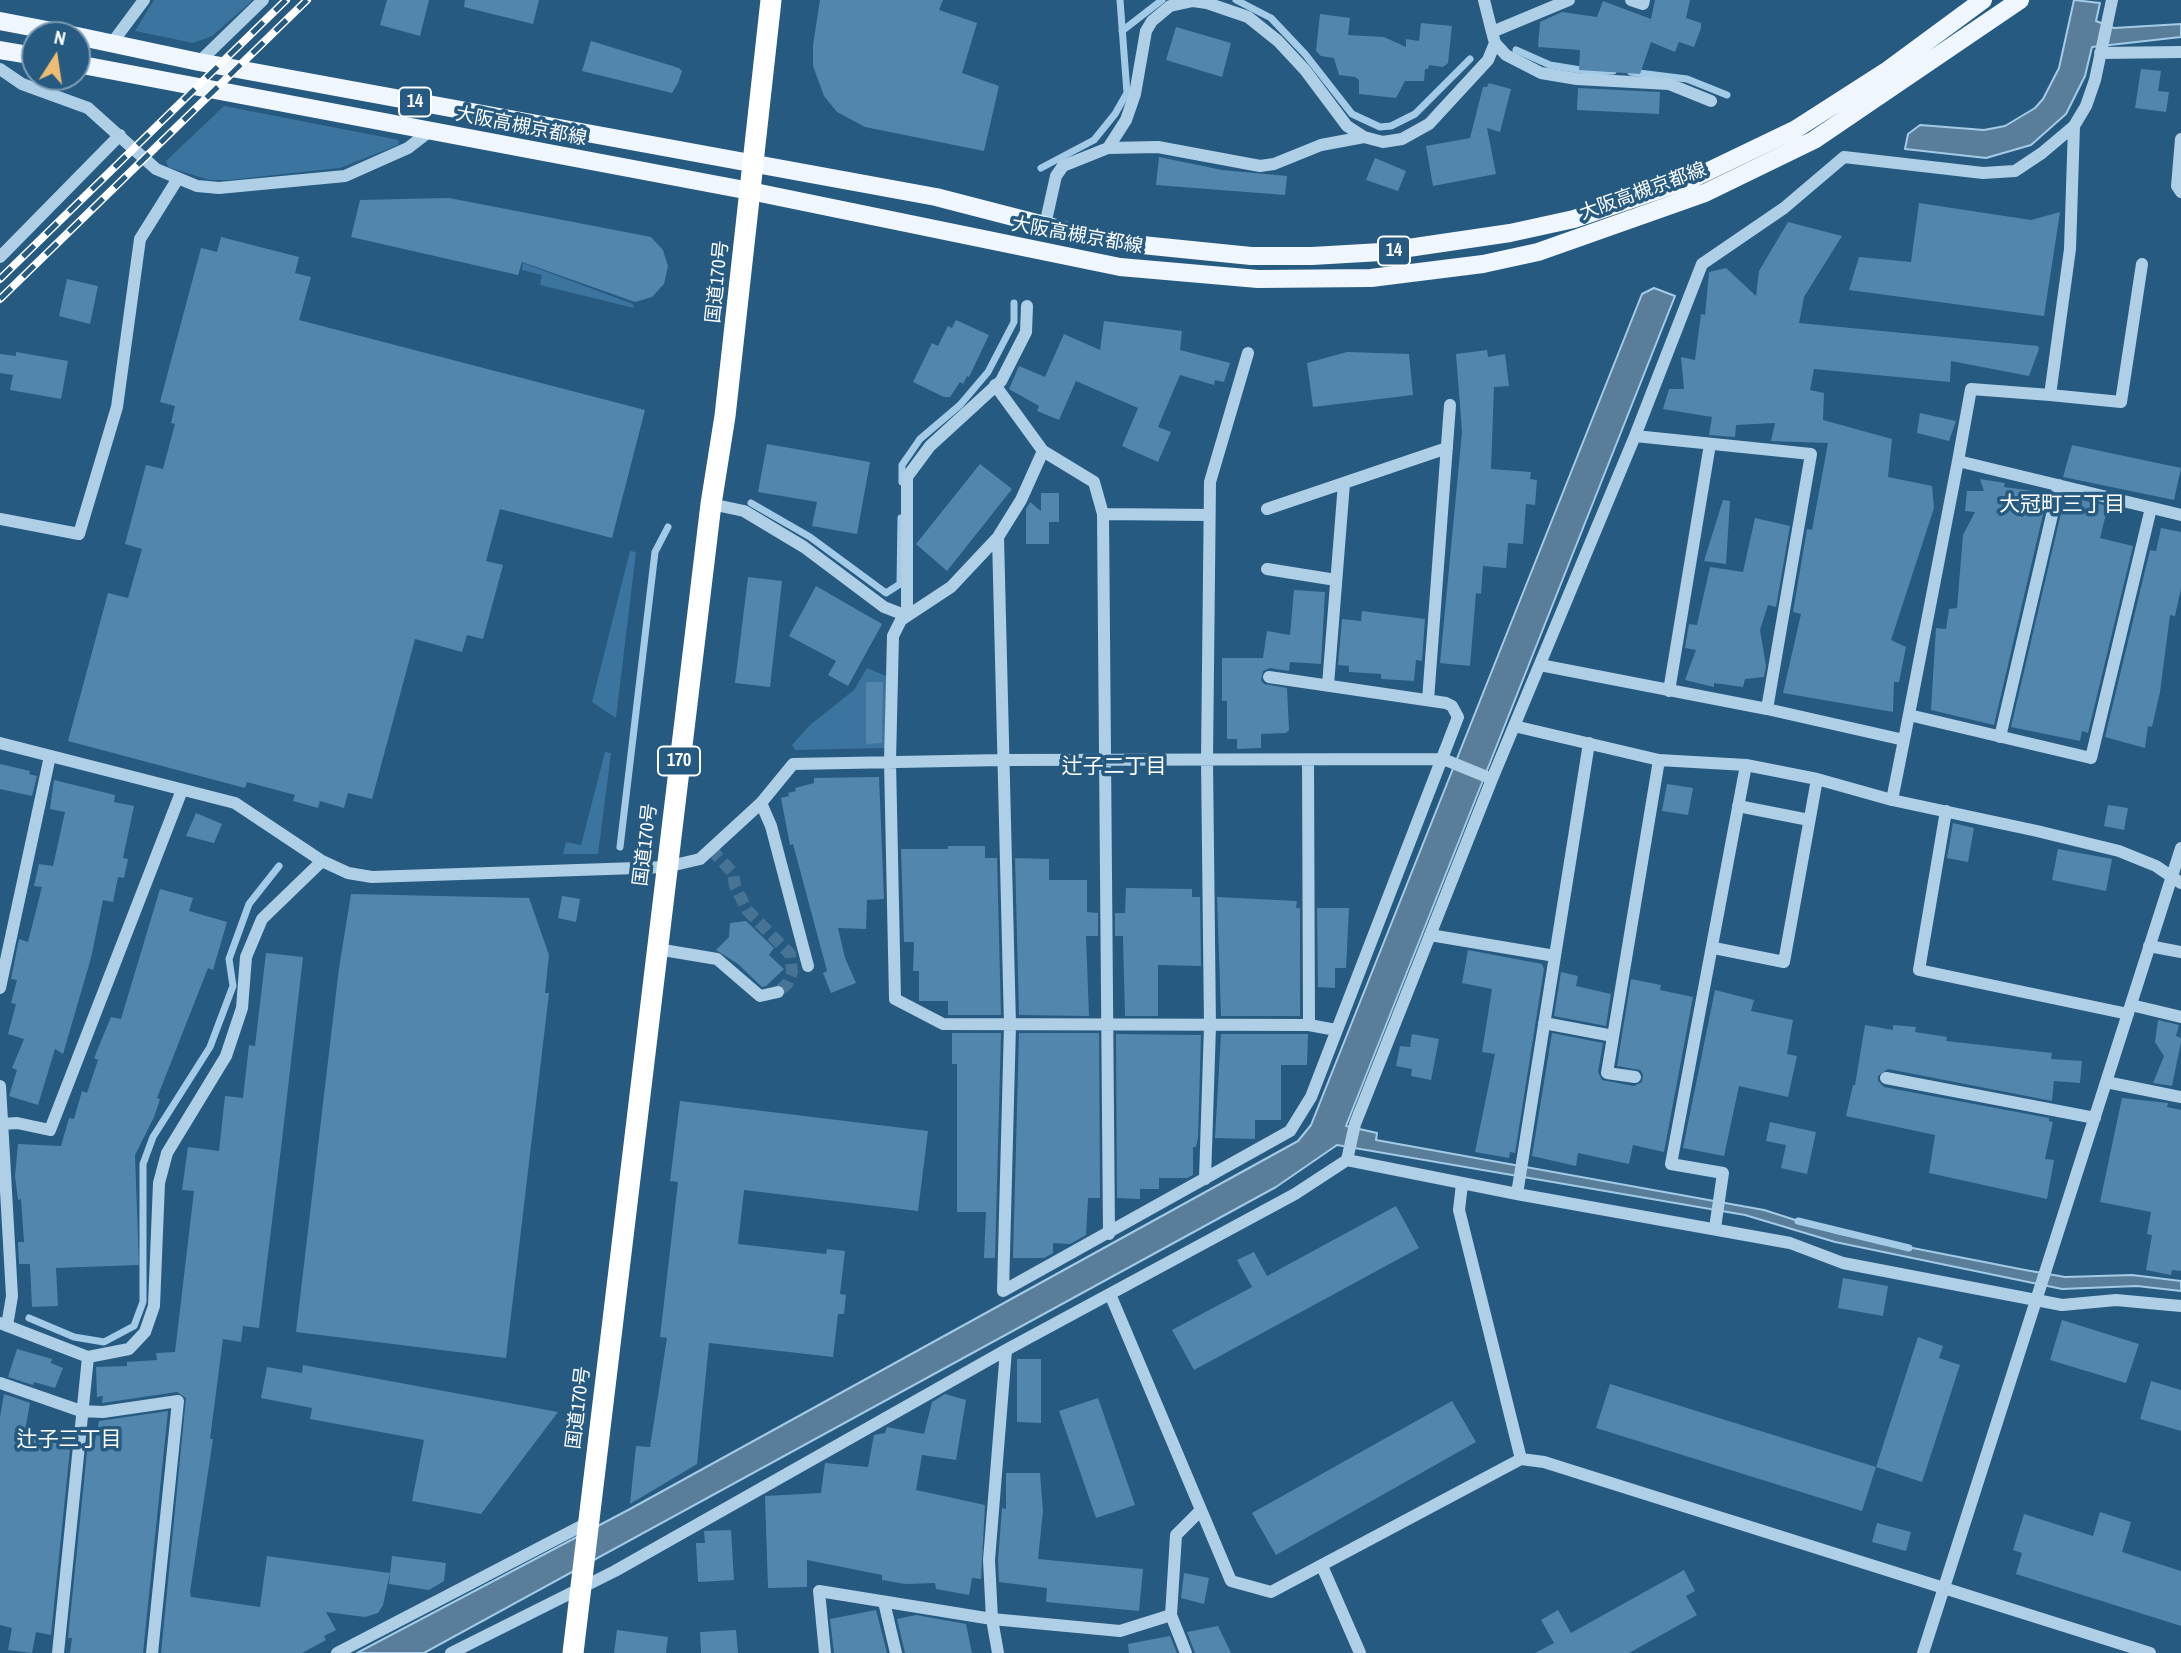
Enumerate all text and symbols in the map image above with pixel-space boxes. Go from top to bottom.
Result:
north arrow [21,21,91,91]
text: N [52,24,68,51]
road number: 14 [399,88,431,116]
street label: 大阪高槻京都線 [454,103,588,151]
street label: 大阪高槻京都線 [1577,159,1709,225]
street label: 大阪高槻京都線 [1010,213,1144,259]
road number: 14 [1378,236,1410,265]
street label: 国道170号 [702,240,734,324]
district label: 大冠町三丁目 [1999,492,2125,518]
road number: 170 [658,746,700,776]
district label: 辻子二丁目 [1062,754,1166,780]
street label: 国道170号 [630,802,662,888]
street label: 国道170号 [563,1365,595,1451]
district label: 辻子三丁目 [17,1427,121,1453]

